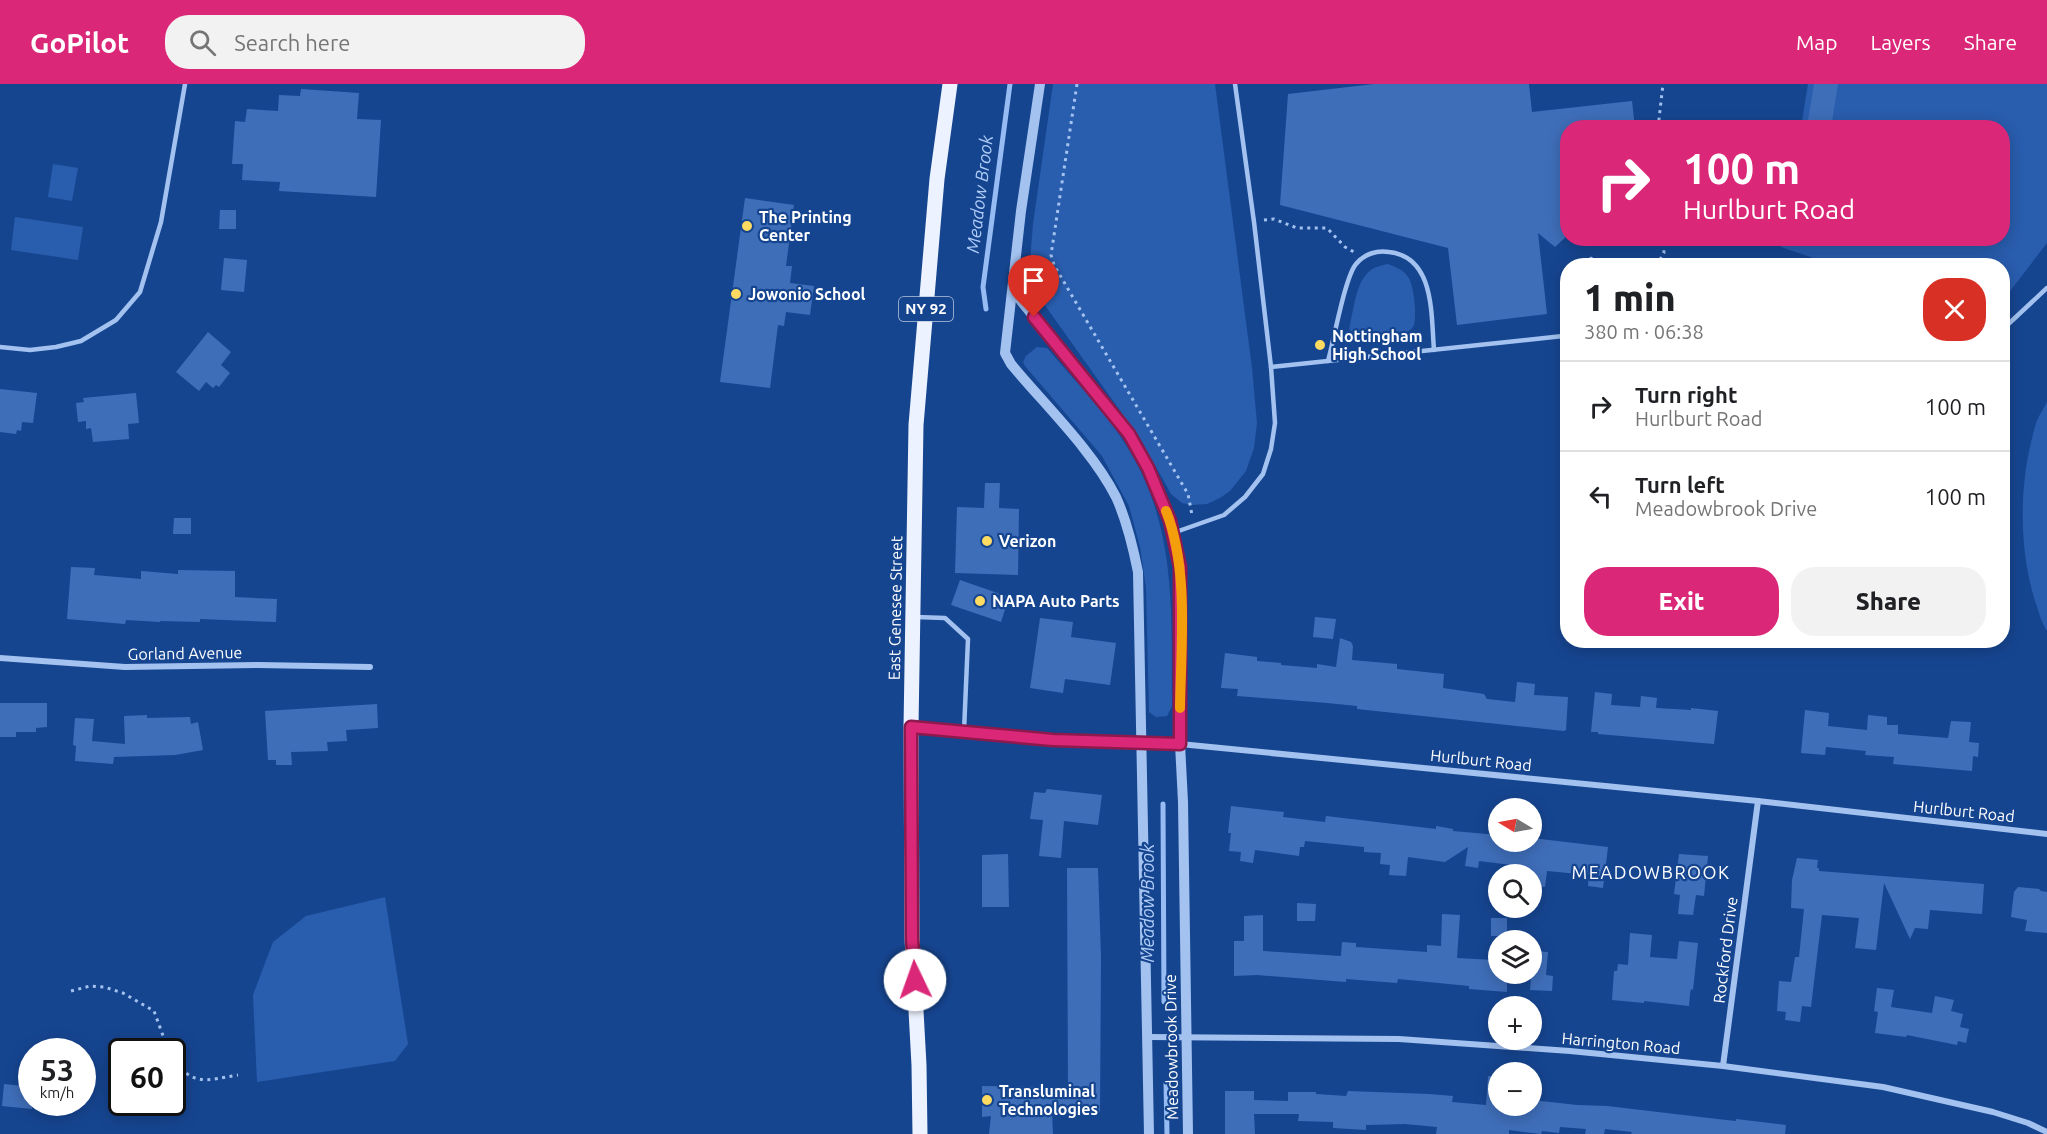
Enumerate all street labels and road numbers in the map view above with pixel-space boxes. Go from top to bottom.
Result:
road number: NY 92 [899,297,953,321]
street label: East Genesee Street [885,535,905,680]
street label: Gorland Avenue [128,643,242,663]
street label: Hurlburt Road [1429,746,1533,774]
street label: Hurlburt Road [1912,797,2016,825]
street label: Rockford Drive [1710,896,1740,1004]
street label: Meadowbrook Drive [1161,974,1181,1120]
street label: Harrington Road [1561,1029,1681,1057]

